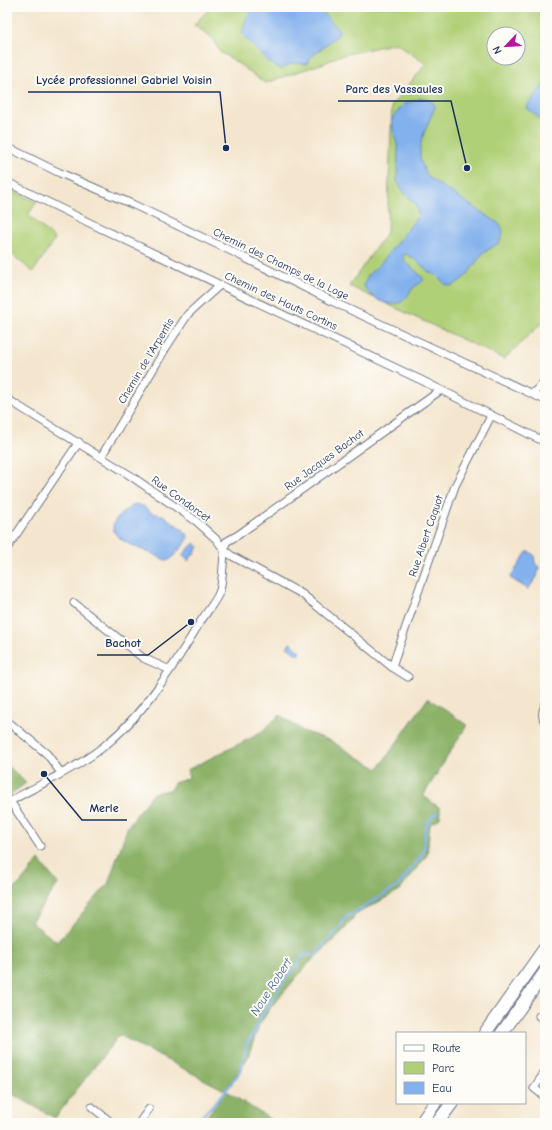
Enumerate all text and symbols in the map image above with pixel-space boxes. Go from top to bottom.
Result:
north arrow [486,26,526,66]
text: N [490,44,505,56]
callout: Lycée professionnel Gabriel Voisin [28,68,220,92]
text: Lycée professionnel Gabriel Voisin [36,73,212,87]
callout: Parc des Vassaules [338,77,451,101]
text: Parc des Vassaules [345,82,443,96]
street label: Chemin des Champs de la Loge [211,225,352,303]
street label: Chemin des Hauts Cortins [223,269,340,333]
street label: Chemin de l'Arpentis [115,316,177,406]
street label: Rue Jacques Bachot [282,426,367,493]
street label: Rue Condorcet [149,473,214,525]
street label: Rue Albert Caquot [406,493,446,578]
callout: Bachot [97,631,148,655]
text: Bachot [105,636,142,650]
callout: Merle [82,796,127,820]
text: Merle [89,801,119,815]
water label: Noue Robert [247,955,295,1018]
legend [396,1032,526,1104]
text: Route [432,1041,461,1055]
text: Parc [432,1061,455,1075]
text: Eau [432,1081,452,1095]

